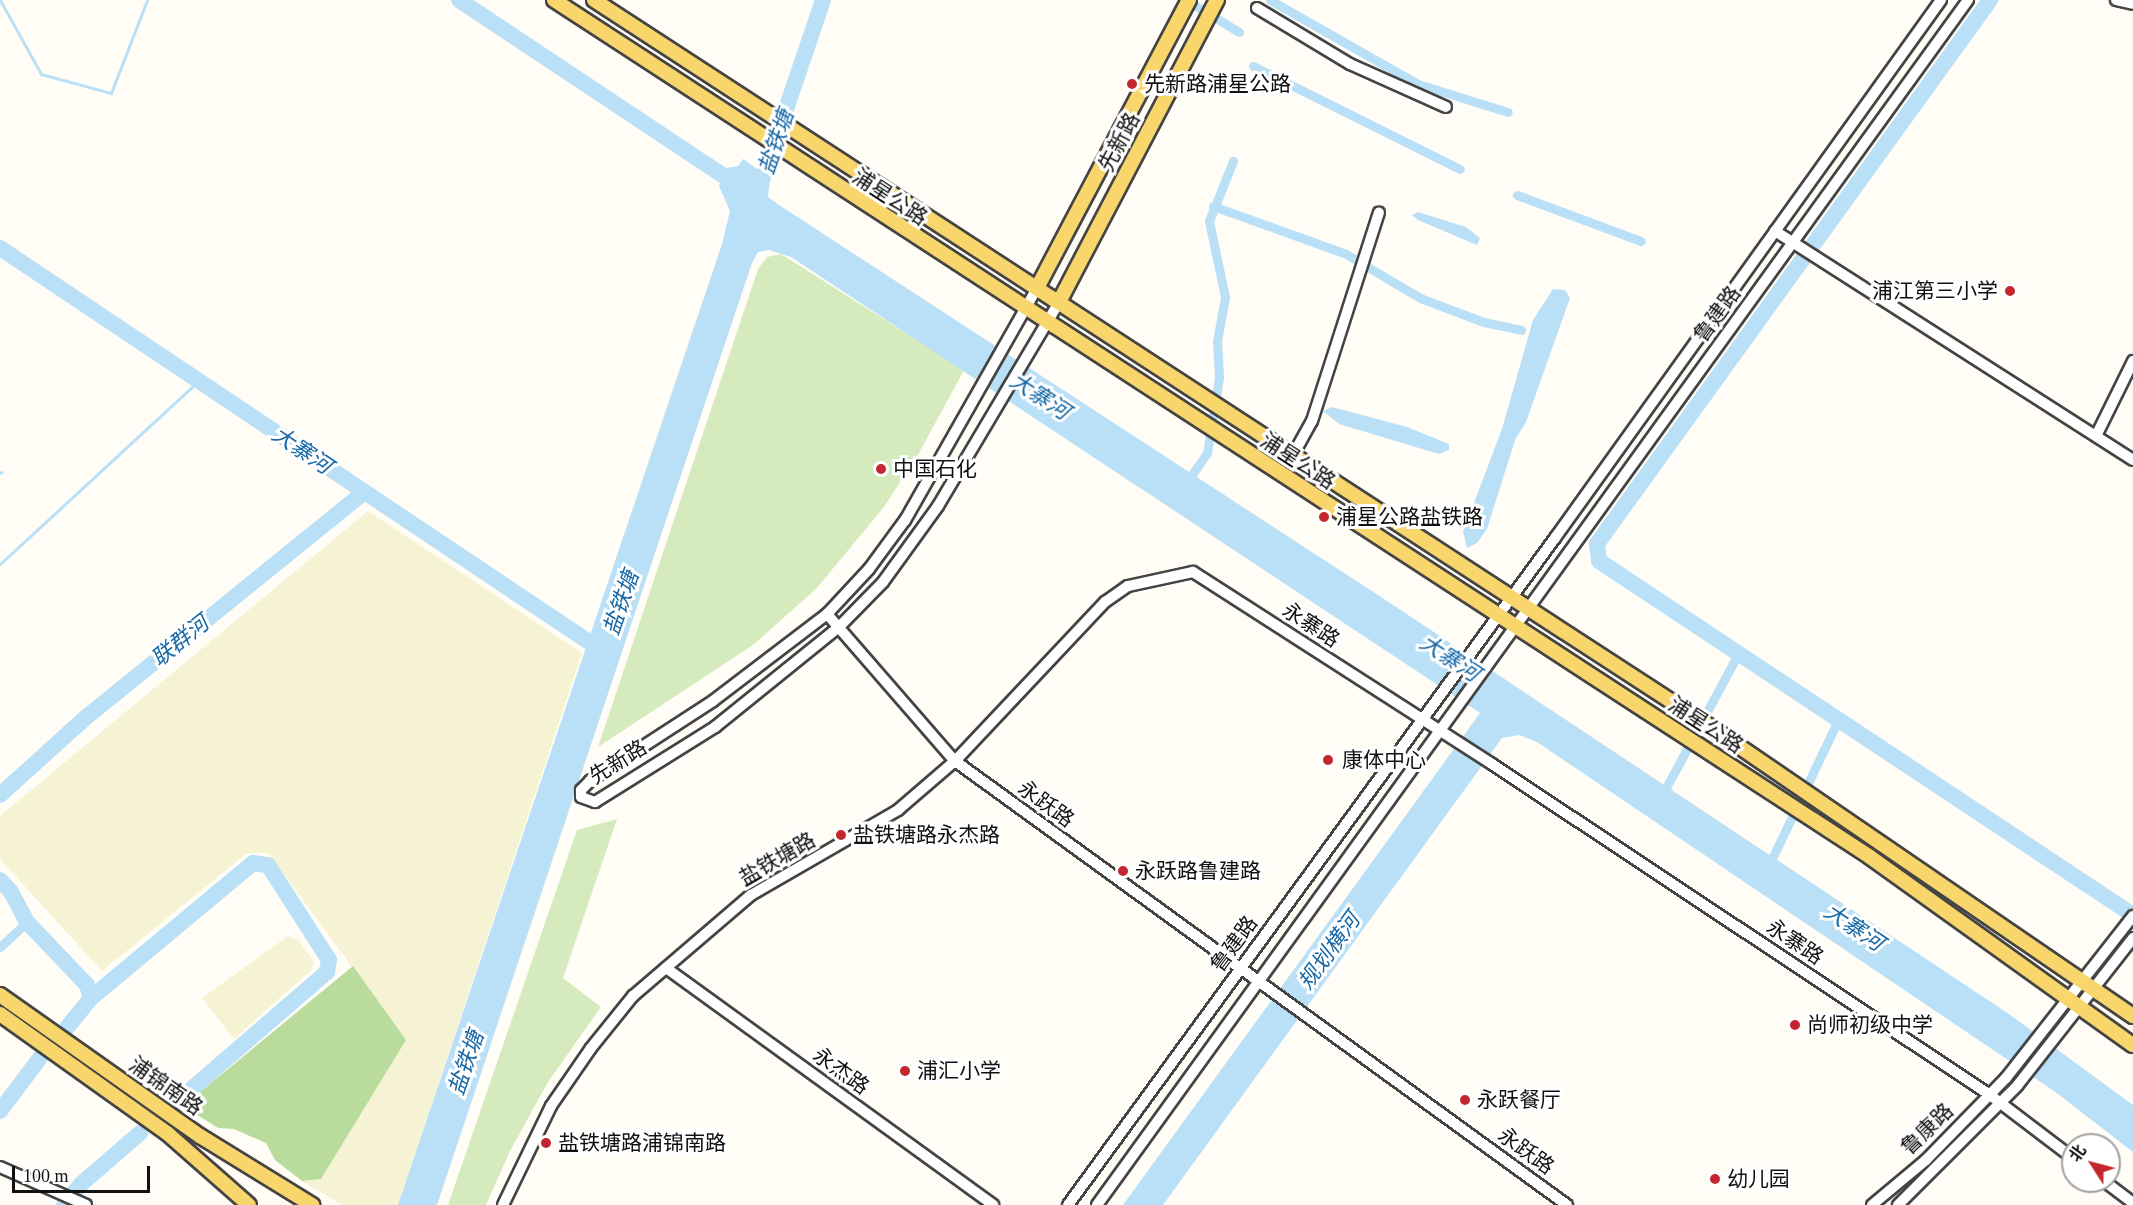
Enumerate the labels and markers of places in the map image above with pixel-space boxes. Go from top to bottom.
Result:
place label: 先新路浦星公路 [1144,71,1291,97]
marker: 先新路浦星公路 [1125,77,1139,91]
place label: 浦江第三小学 [1872,278,1998,304]
marker: 浦江第三小学 [2003,284,2017,298]
place label: 中国石化 [893,456,977,482]
marker: 中国石化 [874,462,888,476]
place label: 浦星公路盐铁路 [1336,504,1483,530]
marker: 浦星公路盐铁路 [1317,510,1331,524]
place label: 康体中心 [1342,747,1426,773]
marker: 康体中心 [1319,751,1337,769]
place label: 盐铁塘路永杰路 [853,822,1000,848]
marker: 盐铁塘路永杰路 [834,828,848,842]
place label: 永跃路鲁建路 [1135,858,1261,884]
marker: 永跃路鲁建路 [1116,864,1130,878]
place label: 尚师初级中学 [1807,1012,1933,1038]
marker: 尚师初级中学 [1788,1018,1802,1032]
place label: 浦汇小学 [917,1058,1001,1084]
marker: 浦汇小学 [898,1064,912,1078]
place label: 永跃餐厅 [1477,1087,1561,1113]
marker: 永跃餐厅 [1458,1093,1472,1107]
place label: 盐铁塘路浦锦南路 [558,1130,726,1156]
marker: 盐铁塘路浦锦南路 [539,1136,553,1150]
place label: 幼儿园 [1727,1166,1790,1192]
marker: 幼儿园 [1708,1172,1722,1186]

